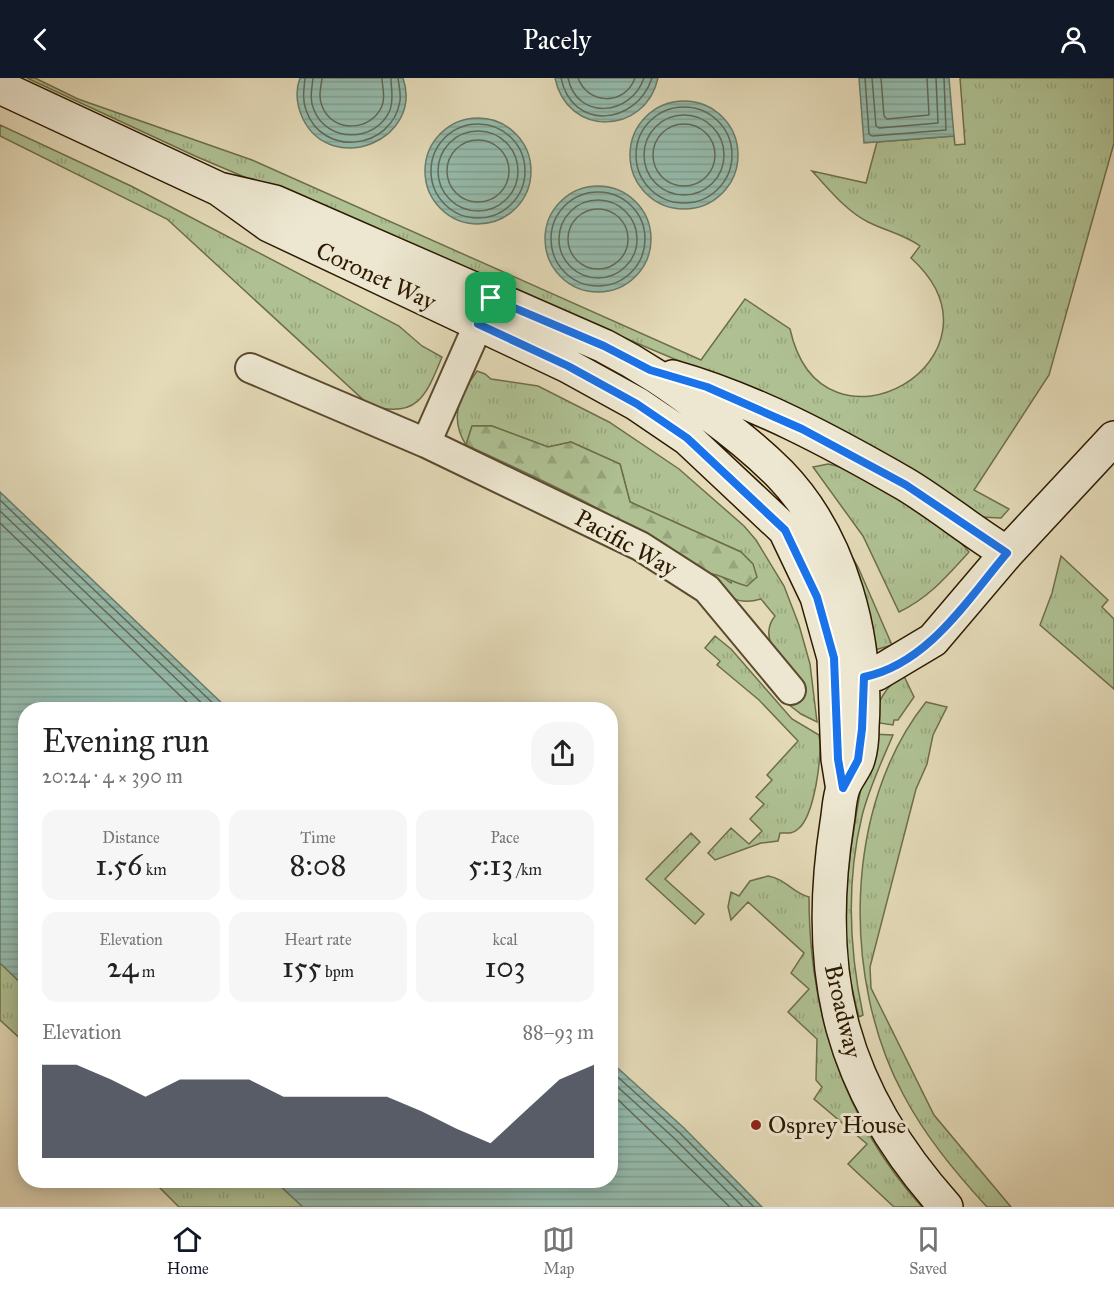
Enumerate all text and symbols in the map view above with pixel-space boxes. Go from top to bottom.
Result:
icon: back [24,23,57,56]
text: Pacely [523,23,591,56]
icon: person [1057,23,1090,56]
street label: Coronet Way [311,235,442,317]
pin [465,272,516,323]
icon: arrive [474,281,507,314]
street label: Pacific Way [570,503,683,584]
text: Evening run [42,721,209,761]
button: share [531,722,594,785]
text: 20:24 · 4 × 390 m [42,764,183,788]
text: Distance [102,828,160,847]
text: Time [300,828,336,847]
text: Pace [490,828,520,847]
text: 1.56 [95,847,142,883]
text: 8:08 [290,847,346,883]
text: 5:13 [468,847,513,883]
text: km [142,860,167,879]
text: /km [513,860,542,879]
text: Elevation [99,930,163,949]
text: Heart rate [284,930,352,949]
text: kcal [492,930,518,949]
text: 24 [107,949,138,985]
text: 155 [282,949,321,985]
text: 103 [484,949,526,985]
street label: Broadway [818,961,869,1062]
text: m [138,962,155,981]
text: bpm [321,962,354,981]
text: Elevation [42,1020,121,1044]
text: 88–93 m [522,1020,594,1044]
place label: Osprey House [768,1110,906,1140]
marker: Osprey House [749,1118,763,1132]
tab: Home [167,1223,209,1278]
tab: Map [542,1223,575,1278]
tab: Saved [909,1223,947,1278]

